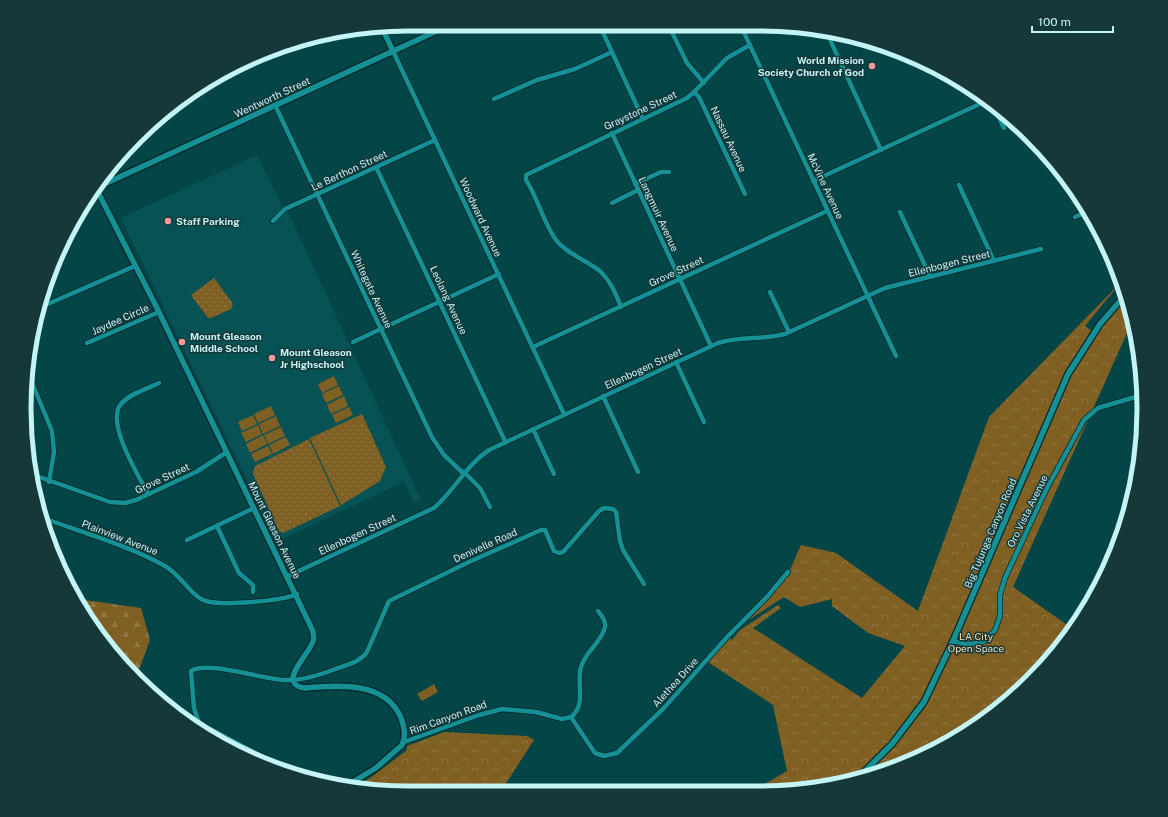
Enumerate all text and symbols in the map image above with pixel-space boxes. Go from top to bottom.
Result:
scale bar [1032,8,1113,34]
text: 100 m [1038,15,1071,29]
place label: World Mission Society Church of God [758,54,864,78]
marker: World Mission Society Church of God [867,61,877,71]
street label: Wentworth Street [232,74,312,120]
street label: Graystone Street [602,88,678,132]
street label: Nassau Avenue [709,104,750,174]
street label: Le Berthon Street [309,147,389,193]
street label: McVine Avenue [806,151,847,221]
street label: Woodward Avenue [457,175,505,259]
street label: Langmuir Avenue [636,175,682,253]
place label: Staff Parking [176,215,240,227]
marker: Staff Parking [163,216,173,226]
street label: Ellenbogen Street [907,247,991,279]
street label: Whitegate Avenue [349,248,395,330]
street label: Grove Street [647,253,705,289]
street label: Leolang Avenue [428,264,470,336]
street label: Jaydee Circle [90,301,151,337]
place label: Mount Gleason Middle School [190,330,262,354]
marker: Mount Gleason Middle School [177,337,187,347]
street label: Ellenbogen Street [602,345,684,391]
place label: Mount Gleason Jr Highschool [280,346,352,370]
marker: Mount Gleason Jr Highschool [267,353,277,363]
street label: Grove Street [133,460,191,496]
street label: Oro Vista Avenue [1004,472,1050,549]
street label: Big Tujunga Canyon Road [961,476,1019,590]
street label: Mount Gleason Avenue [246,479,304,581]
street label: Ellenbogen Street [316,511,398,557]
street label: Plainview Avenue [80,517,160,557]
street label: Denivelle Road [451,526,519,564]
park label: LA City Open Space [948,630,1004,654]
street label: Alethea Drive [650,655,701,709]
street label: Rim Canyon Road [408,697,488,737]

